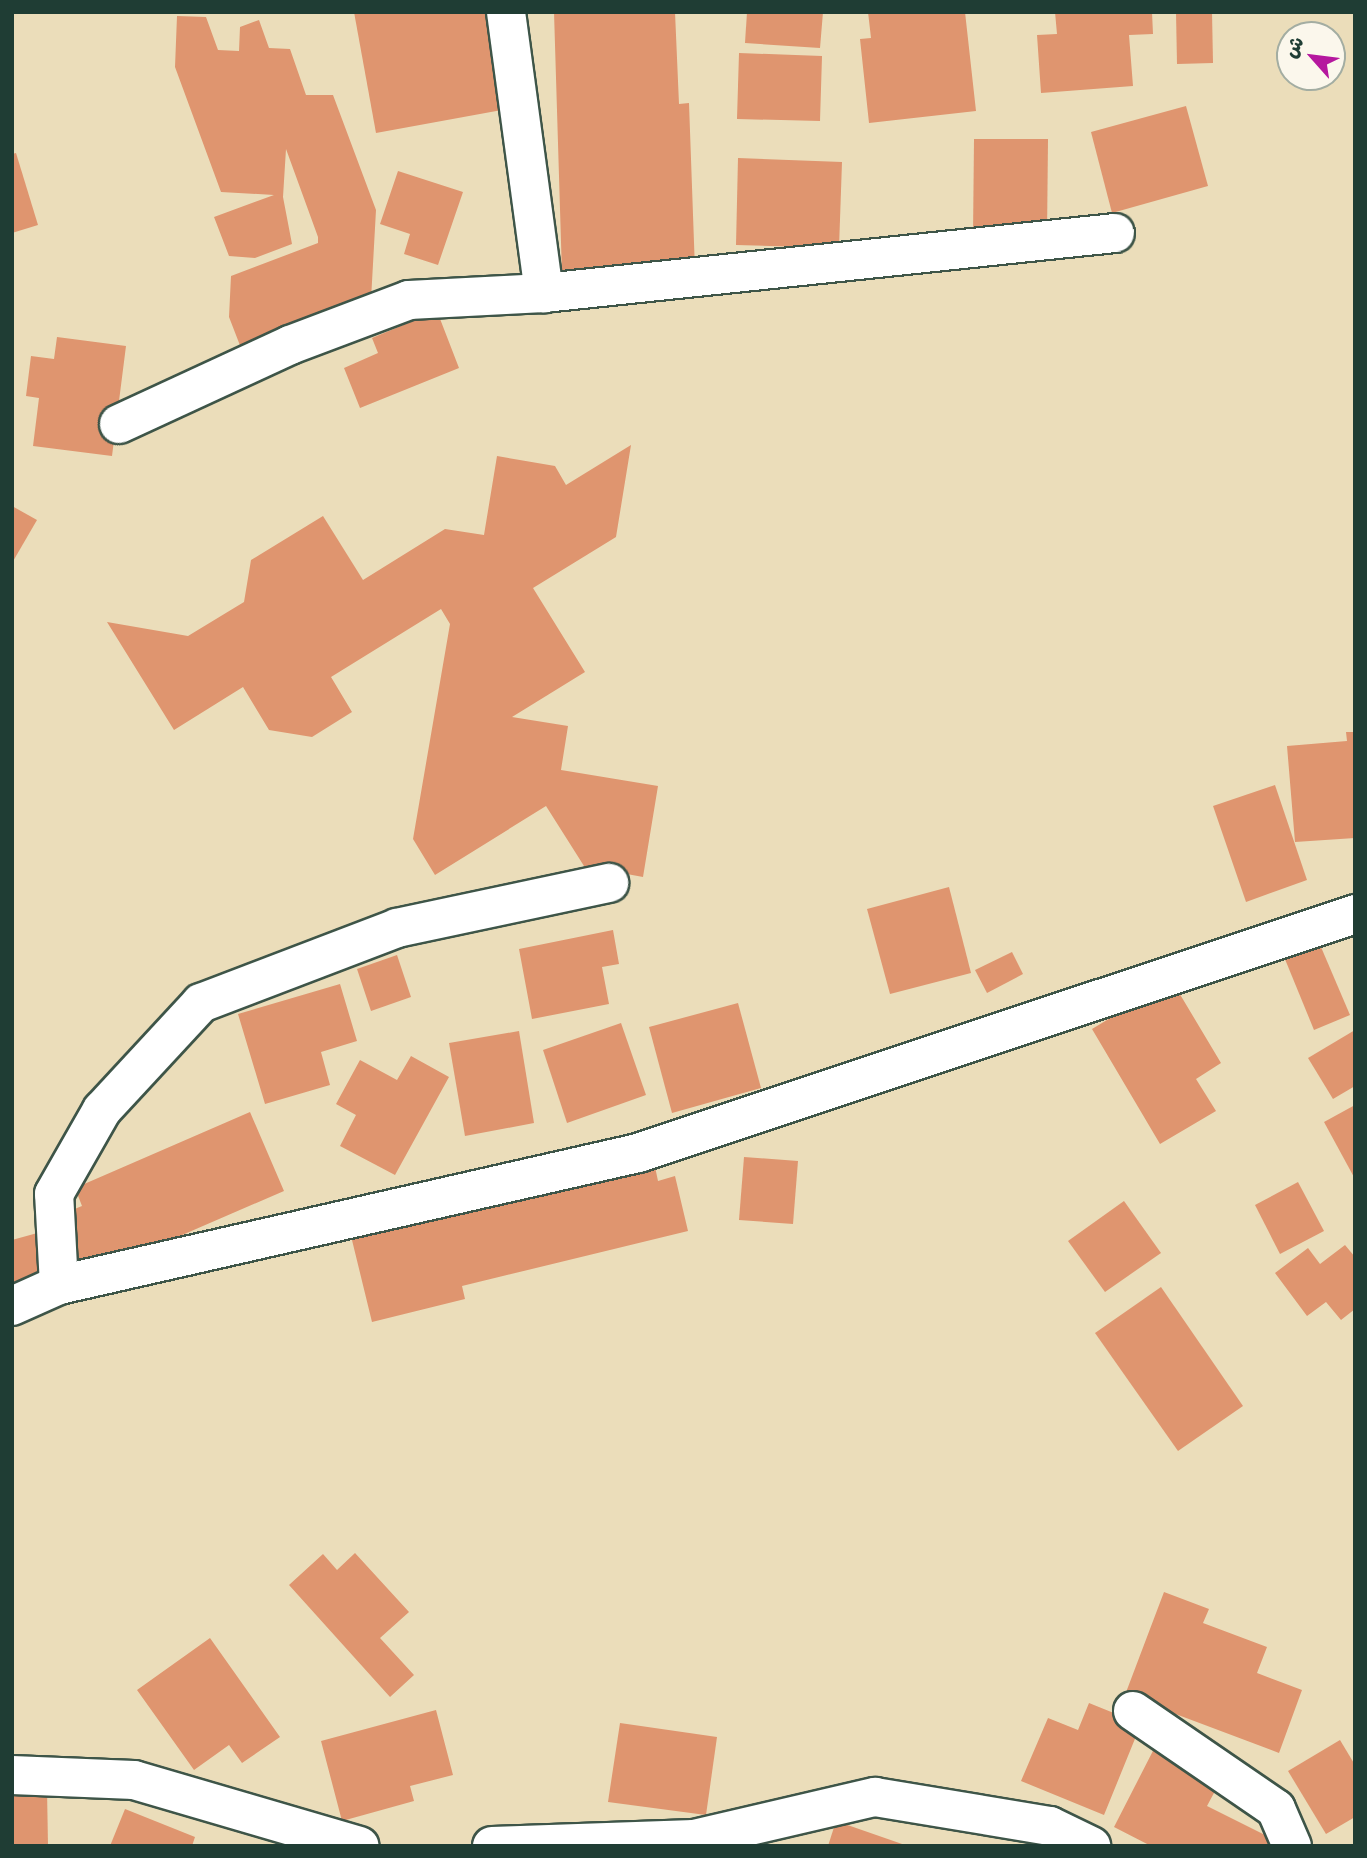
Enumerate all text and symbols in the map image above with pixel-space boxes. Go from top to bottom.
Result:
north arrow [1276,21,1346,91]
text: ش [1278,32,1310,62]

